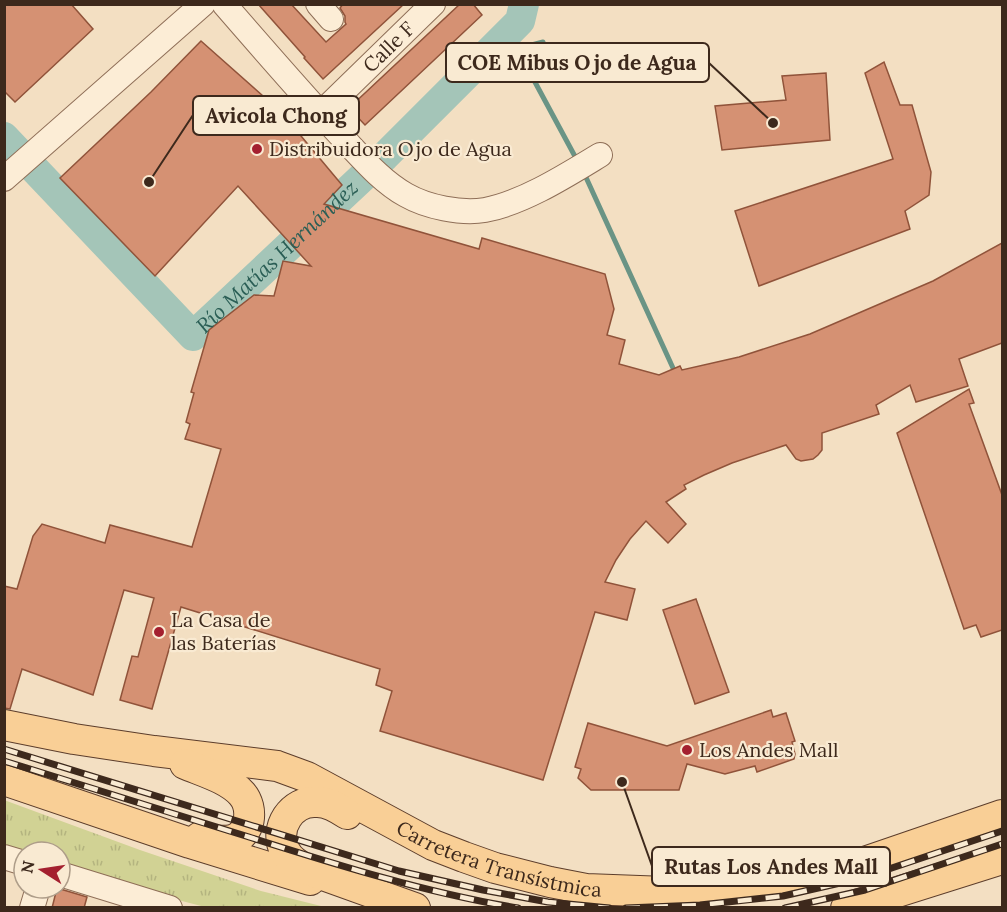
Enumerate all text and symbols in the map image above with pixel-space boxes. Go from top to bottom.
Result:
street label: Calle F [357,16,420,77]
callout: COE Mibus Ojo de Agua [446,43,709,82]
text: COE Mibus Ojo de Agua [458,49,696,76]
callout: Avicola Chong [193,96,359,135]
text: Avicola Chong [205,102,348,129]
place label: Distribuidora Ojo de Agua [269,136,512,161]
marker: Distribuidora Ojo de Agua [250,142,264,156]
water label: Río Matías Hernández [190,174,364,339]
place label: La Casa de las Baterías [171,607,276,655]
marker: La Casa de las Baterías [152,625,166,639]
place label: Los Andes Mall [699,737,838,762]
marker: Los Andes Mall [680,743,694,757]
street label: Carretera Transístmica [392,815,602,902]
north arrow [12,840,72,900]
callout: Rutas Los Andes Mall [652,847,890,886]
text: Rutas Los Andes Mall [664,853,878,880]
text: N [16,859,38,875]

